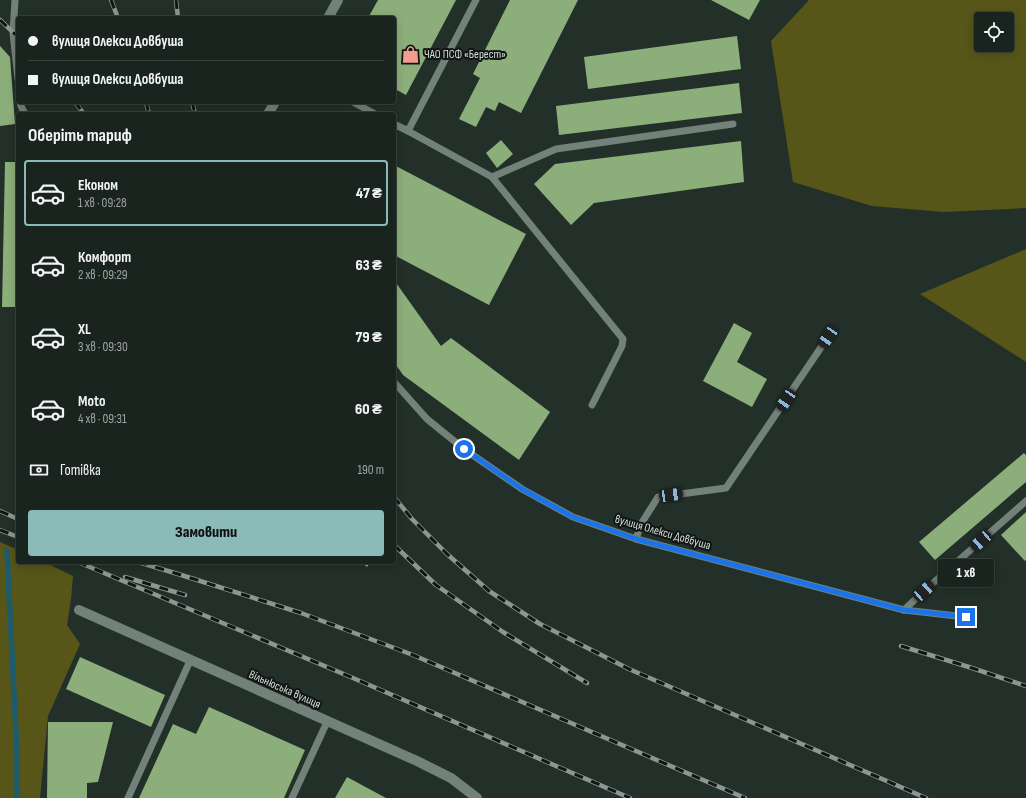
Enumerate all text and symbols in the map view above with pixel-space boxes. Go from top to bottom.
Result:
map controls [974,12,1014,52]
button: locate [974,12,1014,52]
text: вулиця Олекси Довбуша [52,32,183,51]
shop icon: ЧАО ПСФ «Берест» [401,44,421,64]
place label: ЧАО ПСФ «Берест» [424,47,506,62]
text: вулиця Олекси Довбуша [52,70,183,89]
text: Оберіть тариф [28,125,132,146]
icon: car [30,175,66,211]
text: Економ [78,176,118,195]
text: 47 ₴ [356,184,382,203]
text: 1 хв · 09:28 [78,195,127,211]
icon: car [30,247,66,283]
text: Комфорт [78,248,131,267]
text: 63 ₴ [355,256,382,275]
text: 2 хв · 09:29 [78,267,128,283]
icon: car [30,319,66,355]
text: XL [78,320,91,339]
car [816,324,840,350]
text: 79 ₴ [356,328,382,347]
text: 3 хв · 09:30 [78,339,128,355]
car [774,387,798,413]
icon: car [30,391,66,427]
text: Moto [78,392,105,411]
text: 60 ₴ [355,400,382,419]
text: 4 хв · 09:31 [78,411,127,427]
route start [455,440,473,458]
icon: cash [28,459,50,481]
text: Готівка [60,461,101,480]
text: 190 m [357,462,384,478]
car [658,487,684,503]
button: Замовити [28,510,384,556]
street label: вулиця Олекси Довбуша [613,512,713,553]
car [968,529,994,553]
callout: 1 хв [938,559,994,587]
text: 1 хв [957,565,975,581]
car [911,579,937,603]
route end [957,608,975,626]
street label: Вільнюська вулиця [246,667,323,712]

